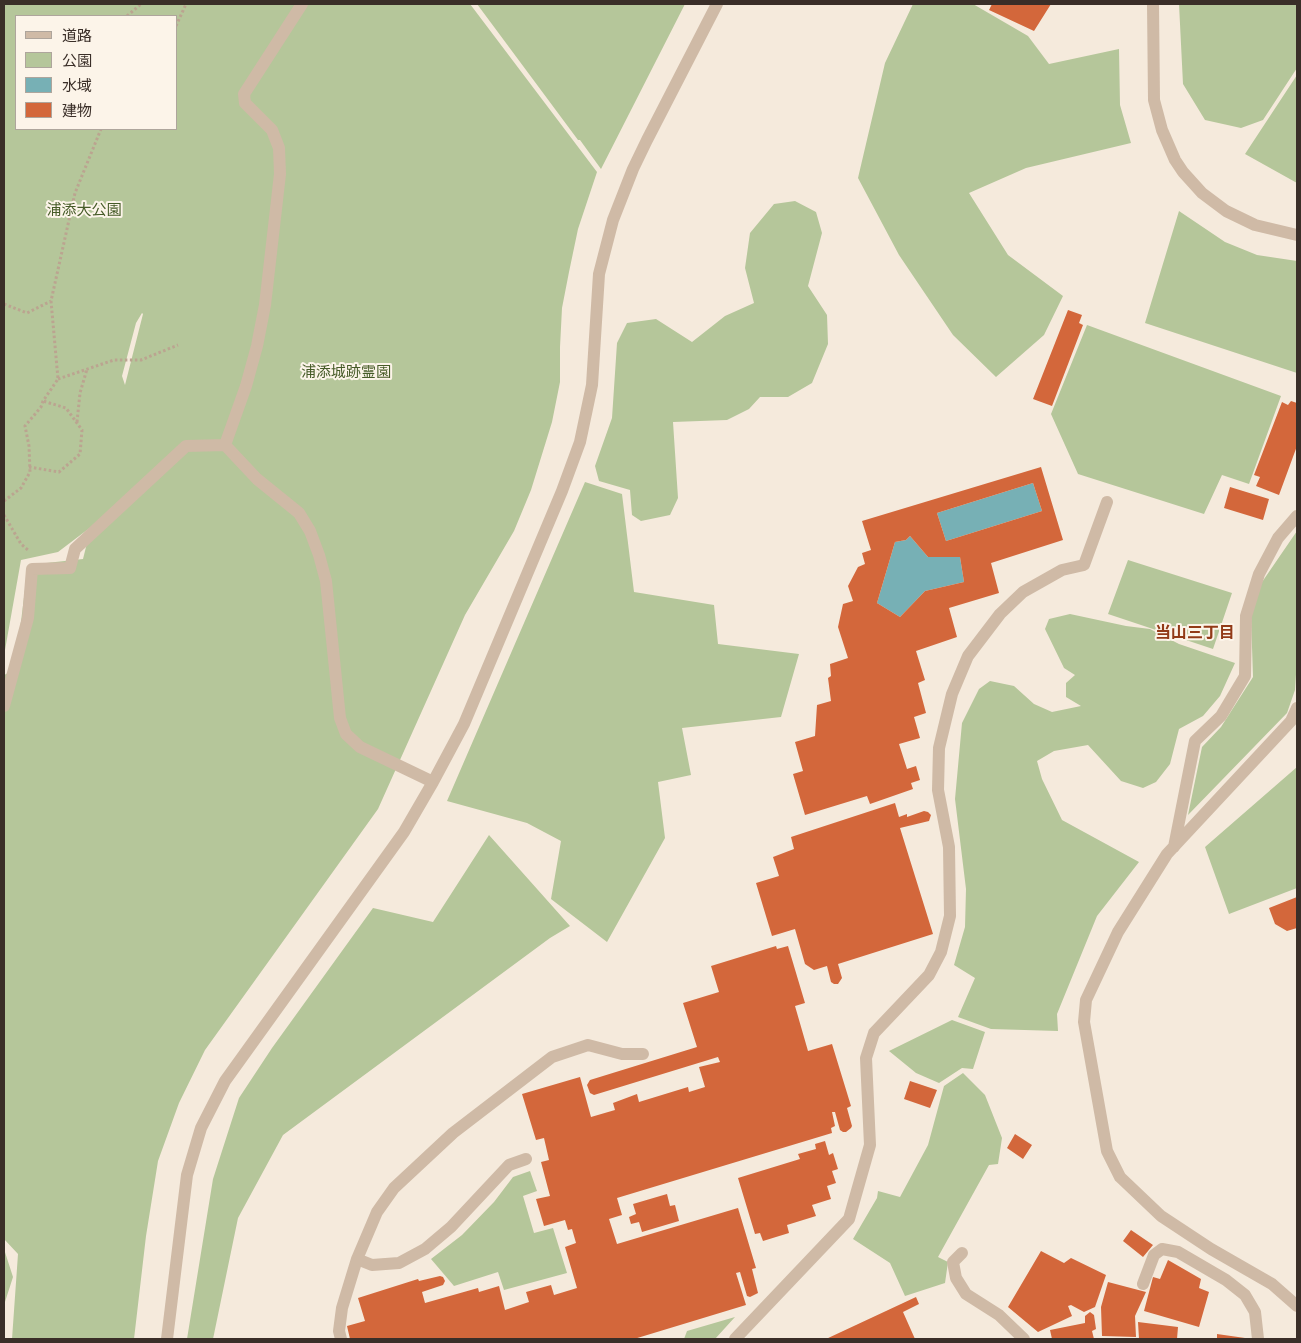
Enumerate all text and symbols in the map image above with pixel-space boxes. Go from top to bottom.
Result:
legend [15,15,178,130]
text: 道路 [62,26,92,45]
text: 公園 [62,51,92,70]
text: 水域 [62,76,92,95]
text: 建物 [62,101,92,120]
park label: 浦添大公園 [47,202,121,220]
park label: 浦添城跡霊園 [301,364,391,382]
district label: 当山三丁目 [1155,623,1235,643]

